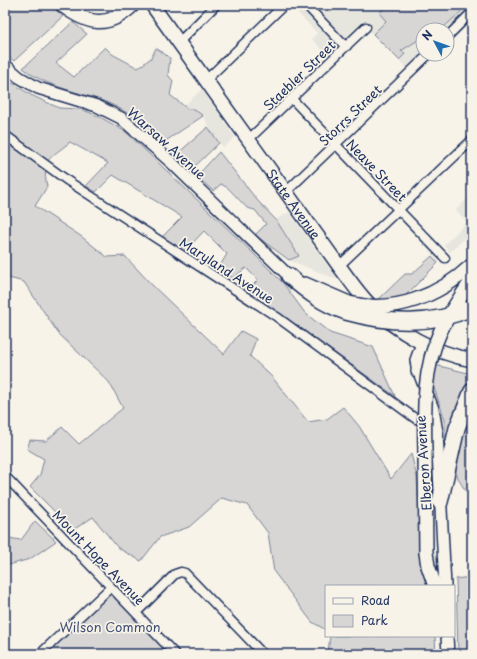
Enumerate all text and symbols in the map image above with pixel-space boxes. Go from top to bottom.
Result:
north arrow [415,22,455,62]
text: N [418,26,437,44]
street label: Staebler Street [259,36,339,114]
street label: Storrs Street [314,80,386,150]
street label: Warsaw Avenue [124,103,210,183]
street label: Neave Street [342,135,412,205]
street label: State Avenue [262,164,326,242]
street label: Maryland Avenue [176,232,278,308]
street label: Elberon Avenue [410,415,436,511]
street label: Mount Hope Avenue [49,505,149,609]
legend [325,585,455,637]
text: Road [361,591,390,609]
text: Park [361,611,388,629]
park label: Wilson Common [59,617,161,636]

